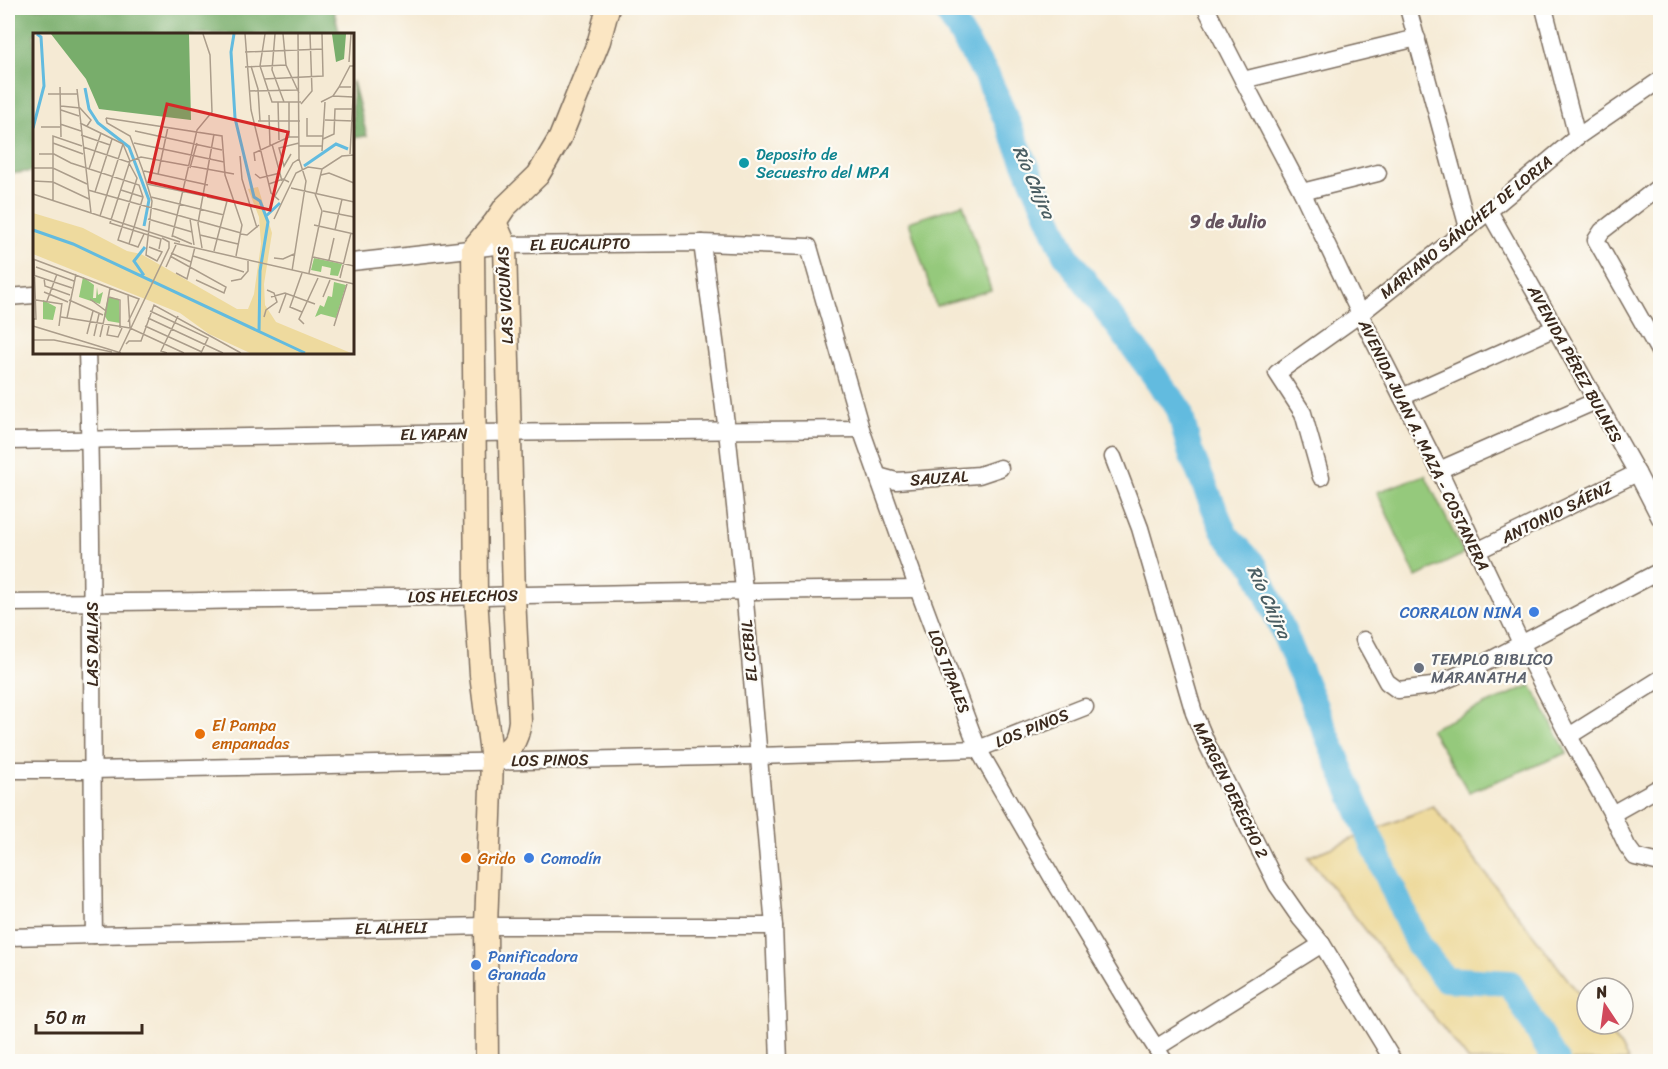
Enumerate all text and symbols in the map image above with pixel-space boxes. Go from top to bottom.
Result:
inset map [33,33,354,354]
place label: Deposito de Secuestro del MPA [756,140,890,187]
water label: Río Chijra [1004,140,1065,226]
street label: MARIANO SÁNCHEZ DE LORIA [1373,148,1559,306]
marker: Deposito de Secuestro del MPA [737,156,751,170]
district label: 9 de Julio [1190,206,1267,238]
street label: EL EUCALIPTO [529,229,631,259]
street label: LAS VICUÑAS [488,245,522,345]
street label: AVENIDA PÉREZ BULNES [1519,279,1631,448]
street label: AVENIDA JUAN A. MAZA - COSTANERA [1350,313,1498,576]
street label: EL YAPAN [400,419,468,449]
street label: SAUZAL [909,461,970,494]
street label: ANTONIO SÁENZ [1495,472,1618,552]
water label: Río Chijra [1238,560,1301,646]
street label: LOS HELECHOS [408,581,518,611]
place label: CORRALON NINA [1400,598,1522,627]
street label: LAS DALIAS [78,602,107,686]
marker: CORRALON NINA [1527,605,1541,619]
street label: EL CEBIL [732,618,766,683]
street label: LOS TIPALES [920,625,979,718]
place label: TEMPLO BIBLICO MARANATHA [1431,645,1553,692]
marker: TEMPLO BIBLICO MARANATHA [1412,661,1426,675]
street label: LOS PINOS [991,700,1073,756]
place label: El Pampa empanadas [212,711,290,758]
street label: MARGEN DERECHO 2 [1185,717,1277,863]
marker: El Pampa empanadas [193,727,207,741]
street label: LOS PINOS [511,745,589,775]
place label: Grido [478,844,516,873]
place label: Comodín [541,844,601,873]
marker: Grido [459,851,473,865]
marker: Comodín [522,851,536,865]
street label: EL ALHELI [355,913,429,943]
place label: Panificadora Granada [488,942,579,989]
marker: Panificadora Granada [469,958,483,972]
north arrow [1575,976,1635,1036]
text: N [1592,976,1611,1007]
scale bar [36,997,142,1035]
text: 50 m [45,1002,86,1034]

